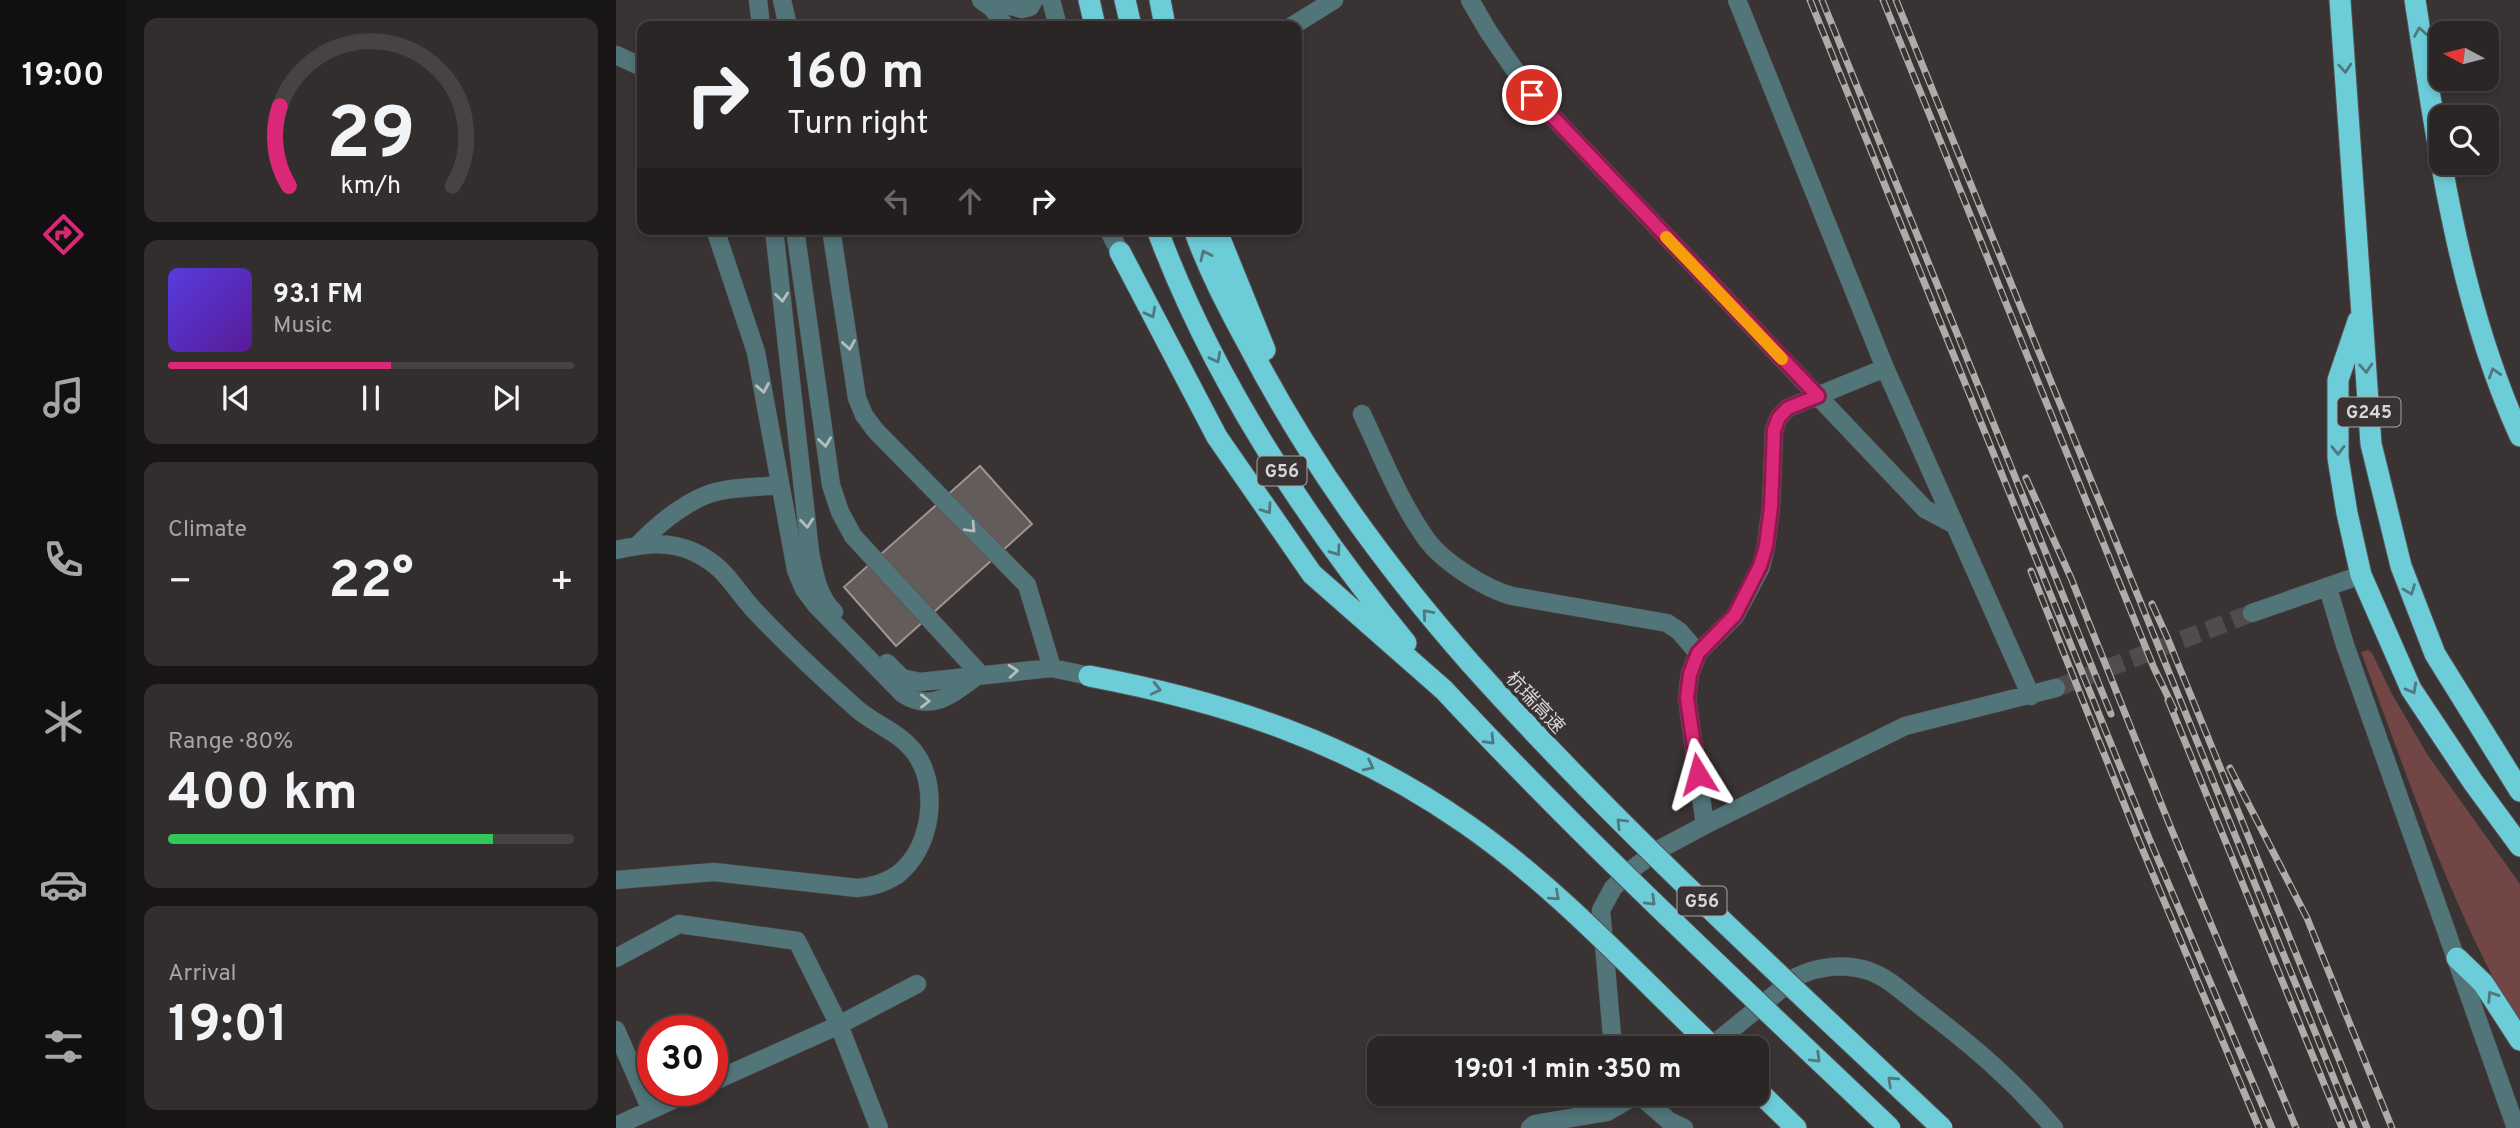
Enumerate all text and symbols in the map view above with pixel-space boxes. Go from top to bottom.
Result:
north arrow [2429,21,2499,91]
map controls [2429,21,2499,175]
one-way arrow [2413,26,2428,38]
text: 160 m [787,44,924,106]
icon: right [672,49,763,140]
text: 19:00 [22,57,104,97]
one-way arrow [2337,63,2352,74]
pin [1502,65,1562,125]
icon: arrive [1513,76,1551,114]
text: 29 [326,92,416,184]
text: Turn right [787,105,929,145]
button: search [2429,105,2499,175]
text: km/h [341,171,401,203]
icon: left [878,182,916,220]
icon: ahead [951,182,989,220]
icon: right [1024,182,1062,220]
icon: directions [39,210,88,259]
one-way arrow [1199,250,1213,262]
text: 93.1 FM [273,279,363,312]
one-way arrow [774,291,789,303]
one-way arrow [1143,306,1156,318]
text: Music [273,312,333,341]
one-way arrow [841,339,856,351]
one-way arrow [1207,351,1221,363]
one-way arrow [2358,363,2373,374]
one-way arrow [2488,368,2503,380]
icon: music [39,373,88,422]
icon: previous [217,379,255,417]
icon: pause [352,379,390,417]
icon: next [487,379,525,417]
one-way arrow [755,382,770,394]
road number: G245 [2338,398,2400,426]
one-way arrow [817,437,832,448]
one-way arrow [2330,445,2346,456]
road number: G56 [1258,457,1306,486]
one-way arrow [1259,501,1271,514]
text: Climate [168,516,247,545]
one-way arrow [800,517,815,529]
one-way arrow [962,520,975,533]
icon: phone [39,535,88,584]
one-way arrow [1328,543,1340,556]
text: 22° [328,550,414,616]
text: − [168,559,193,608]
text: + [549,559,574,608]
one-way arrow [2402,584,2416,596]
one-way arrow [1423,609,1435,622]
one-way arrow [1008,664,1019,679]
street label: 杭瑞高速 [1500,667,1569,739]
one-way arrow [1150,681,1162,696]
one-way arrow [2404,682,2417,694]
one-way arrow [920,693,931,709]
icon: climate [39,697,88,746]
text: Range · 80% [168,728,293,757]
one-way arrow [1482,732,1495,745]
position arrow [1661,737,1735,811]
one-way arrow [1362,757,1374,771]
text: 400 km [168,762,358,828]
one-way arrow [1616,818,1629,831]
icon: car [39,860,88,909]
road number: G56 [1678,887,1726,916]
one-way arrow [1546,888,1559,900]
one-way arrow [1643,892,1656,905]
text: Arrival [168,960,237,989]
one-way arrow [2487,991,2500,1004]
text: 19:01 [168,994,288,1060]
speed limit sign: 30 [637,1015,728,1106]
icon: filters [39,1022,88,1071]
one-way arrow [1808,1049,1821,1062]
text: 19:01 · 1 min · 350 m [1455,1054,1681,1087]
one-way arrow [1887,1077,1900,1089]

